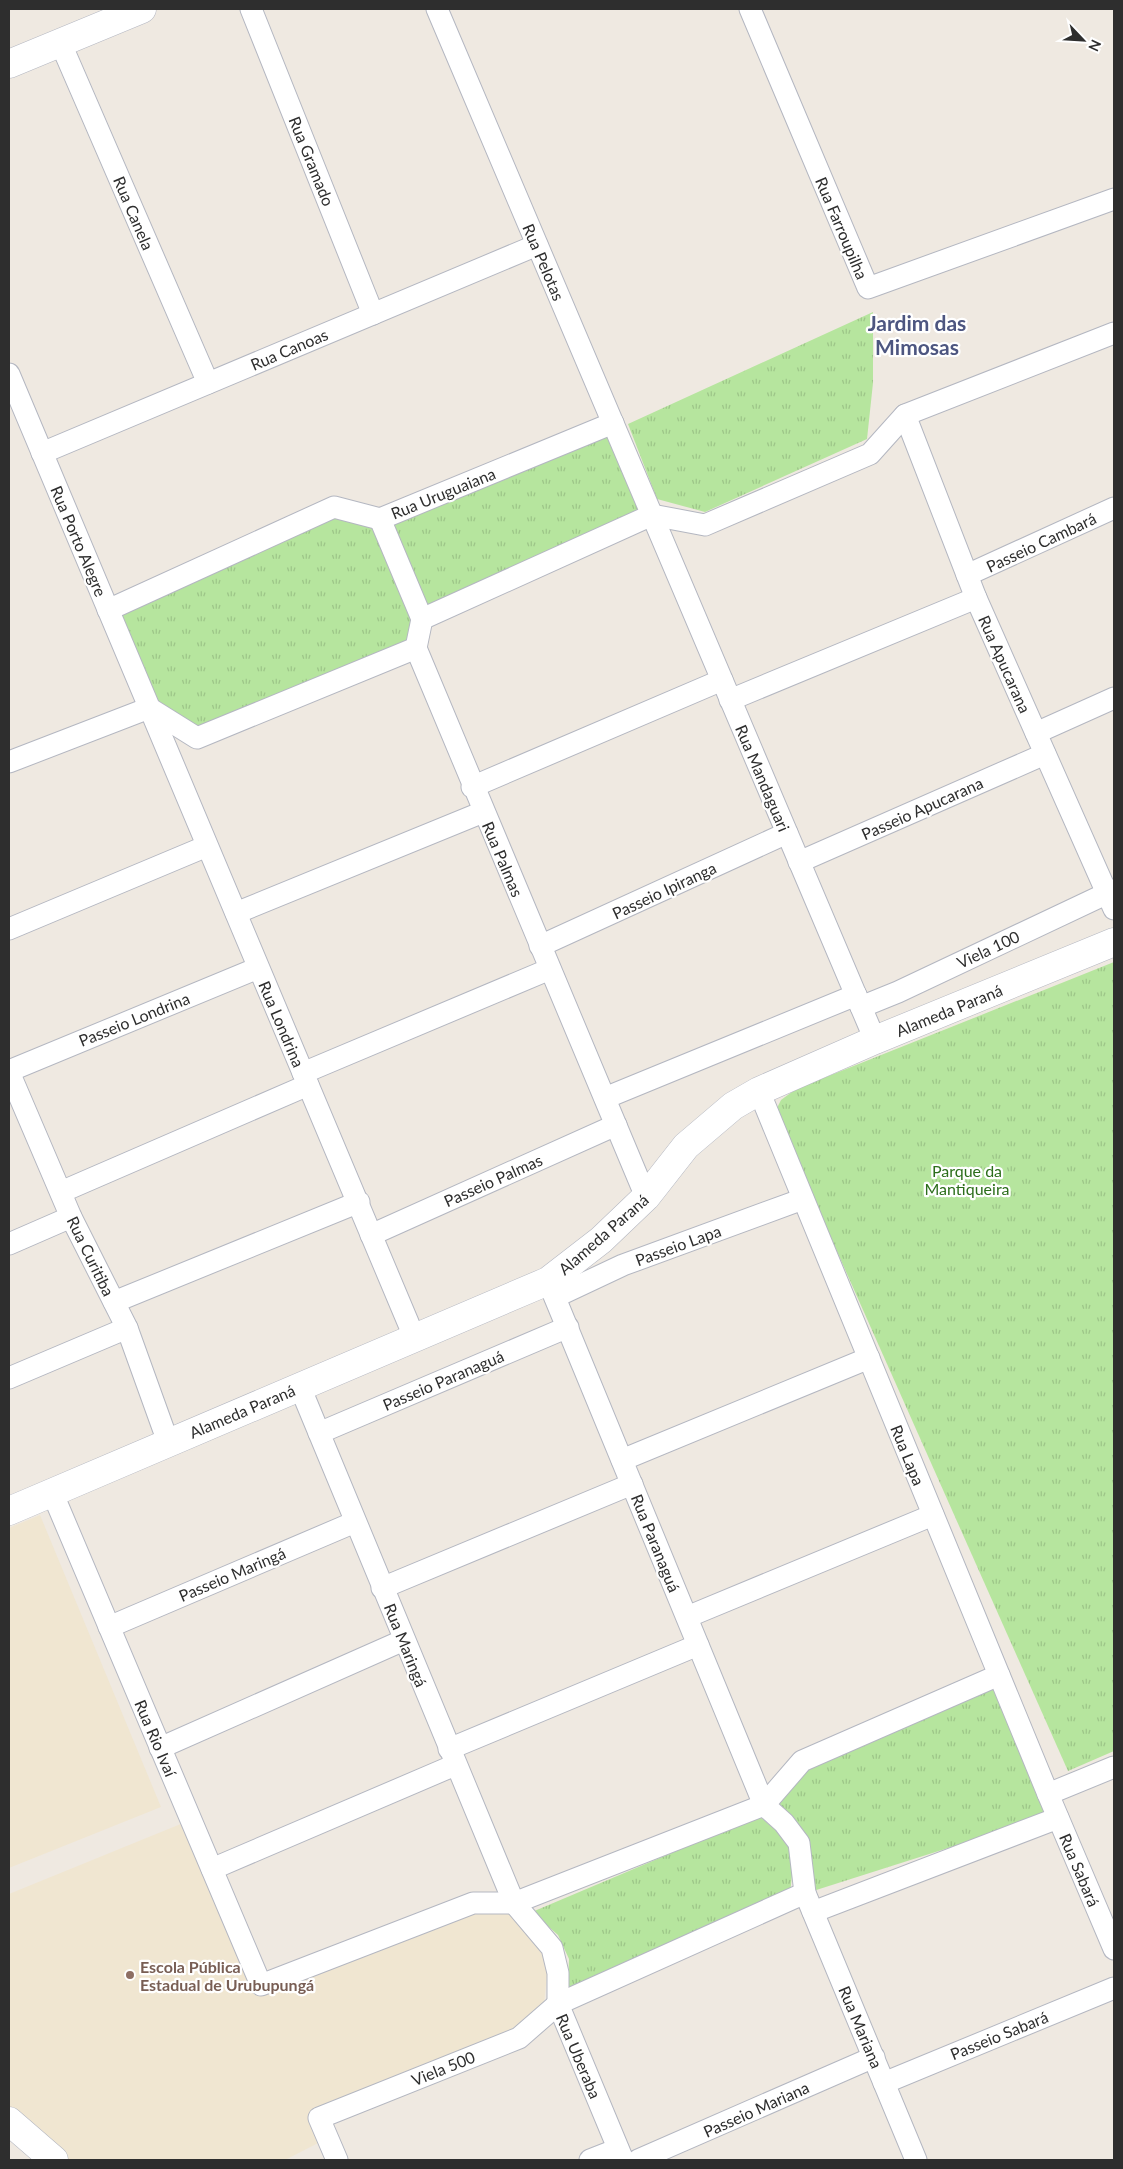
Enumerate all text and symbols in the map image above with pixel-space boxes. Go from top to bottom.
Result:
north arrow [1058,15,1108,65]
text: N [1085,37,1105,54]
street label: Rua Gramado [285,113,339,209]
street label: Rua Canela [110,173,158,253]
street label: Rua Farroupilha [812,174,872,282]
street label: Rua Pelotas [519,221,569,303]
district label: Jardim das Mimosas [868,310,966,359]
street label: Rua Canoas [247,324,331,374]
street label: Rua Uruguaiana [388,463,498,523]
street label: Rua Porto Alegre [47,483,111,599]
street label: Passeio Cambará [983,508,1099,576]
street label: Rua Apucarana [975,612,1035,716]
street label: Rua Mandaguari [732,722,794,834]
street label: Passeio Apucarana [858,773,986,843]
street label: Rua Palmas [479,819,527,899]
street label: Passeio Ipiranga [609,858,719,922]
street label: Viela 100 [954,926,1022,972]
street label: Rua Londrina [255,978,309,1070]
street label: Alameda Paraná [893,980,1005,1040]
street label: Passeio Londrina [76,988,192,1050]
street label: Passeio Palmas [441,1150,545,1210]
park label: Parque da Mantiqueira [924,1161,1010,1198]
street label: Alameda Paraná [554,1190,652,1278]
street label: Rua Curitiba [63,1213,119,1299]
street label: Passeio Lapa [633,1221,723,1269]
street label: Passeio Paranaguá [380,1346,506,1414]
street label: Alameda Paraná [186,1380,298,1442]
street label: Rua Lapa [887,1422,929,1488]
street label: Rua Paranaguá [628,1491,684,1595]
street label: Passeio Maringá [176,1543,288,1605]
street label: Rua Maringá [381,1601,431,1689]
street label: Rua Rio Ivaí [131,1697,181,1780]
street label: Rua Sabará [1056,1831,1104,1909]
place label: Escola Pública Estadual de Urubupungá [140,1957,314,1994]
marker: Escola Pública Estadual de Urubupungá [124,1969,136,1981]
street label: Rua Mariana [835,1983,887,2071]
street label: Passeio Sabará [947,2007,1051,2063]
street label: Rua Uberaba [553,2011,605,2101]
street label: Viela 500 [408,2047,478,2089]
street label: Passeio Mariana [700,2077,812,2141]

